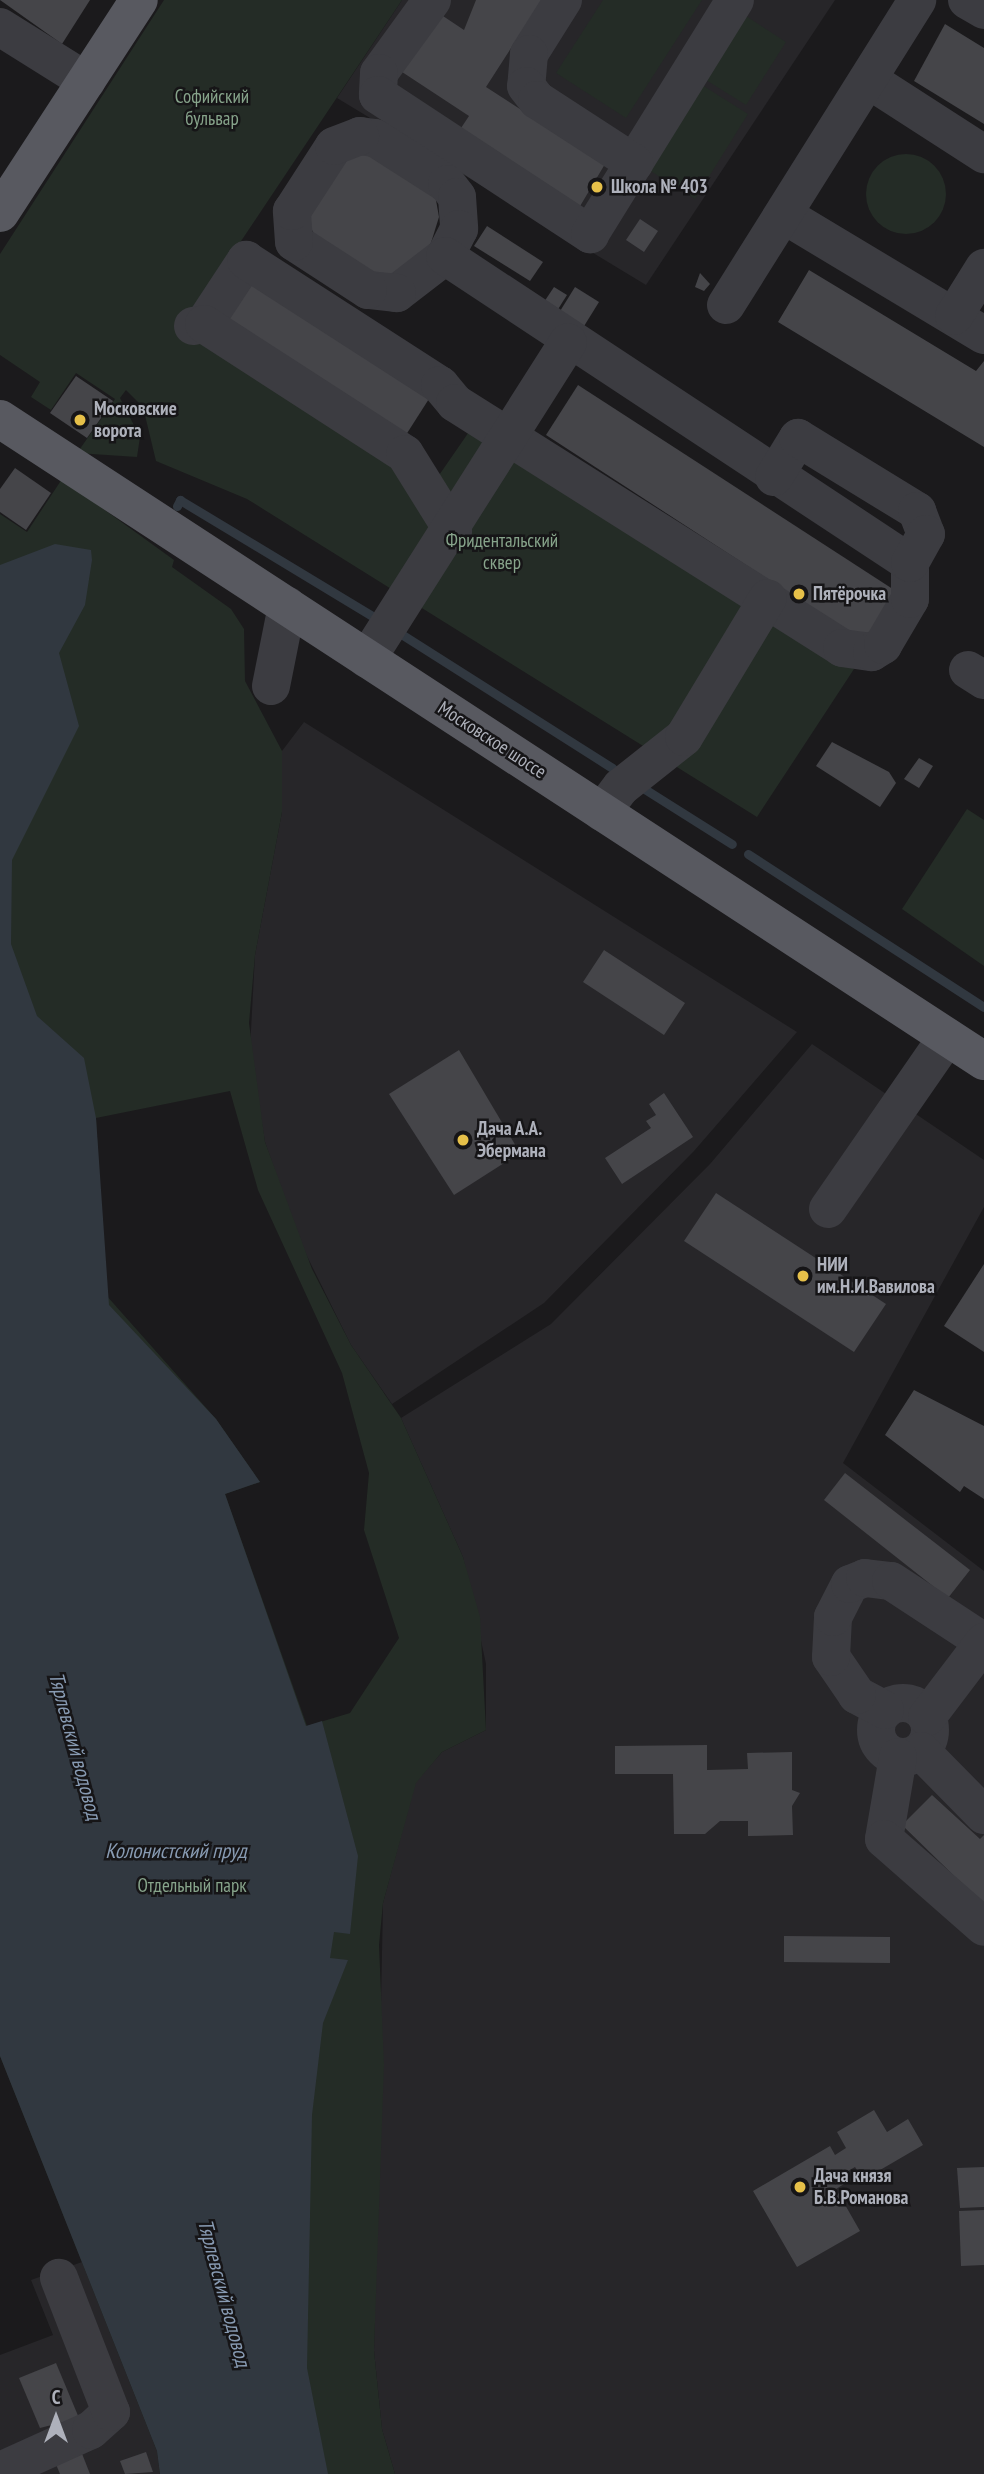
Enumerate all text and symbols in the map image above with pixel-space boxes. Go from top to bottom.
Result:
park label: Софийский бульвар [175,86,249,130]
place label: Школа № 403 [611,176,708,198]
marker: Школа № 403 [589,179,605,195]
place label: Московские ворота [94,398,177,442]
marker: Московские ворота [72,412,88,428]
park label: Фридентальский сквер [446,530,558,574]
place label: Пятёрочка [813,583,886,605]
marker: Пятёрочка [791,586,807,602]
street label: Московское шоссе [434,697,550,783]
place label: Дача А.А. Эбермана [477,1118,546,1162]
marker: Дача А.А. Эбермана [455,1132,471,1148]
place label: НИИ им.Н.И.Вавилова [817,1254,935,1298]
marker: НИИ им.Н.И.Вавилова [795,1268,811,1284]
water label: Тярлевский водовод [43,1669,107,1823]
water label: Колонистский пруд [105,1838,247,1864]
park label: Отдельный парк [137,1875,247,1897]
place label: Дача князя Б.В.Романова [814,2165,908,2209]
marker: Дача князя Б.В.Романова [792,2179,808,2195]
water label: Тярлевский водовод [192,2216,256,2370]
north arrow [21,2383,91,2453]
text: С [52,2385,60,2409]

